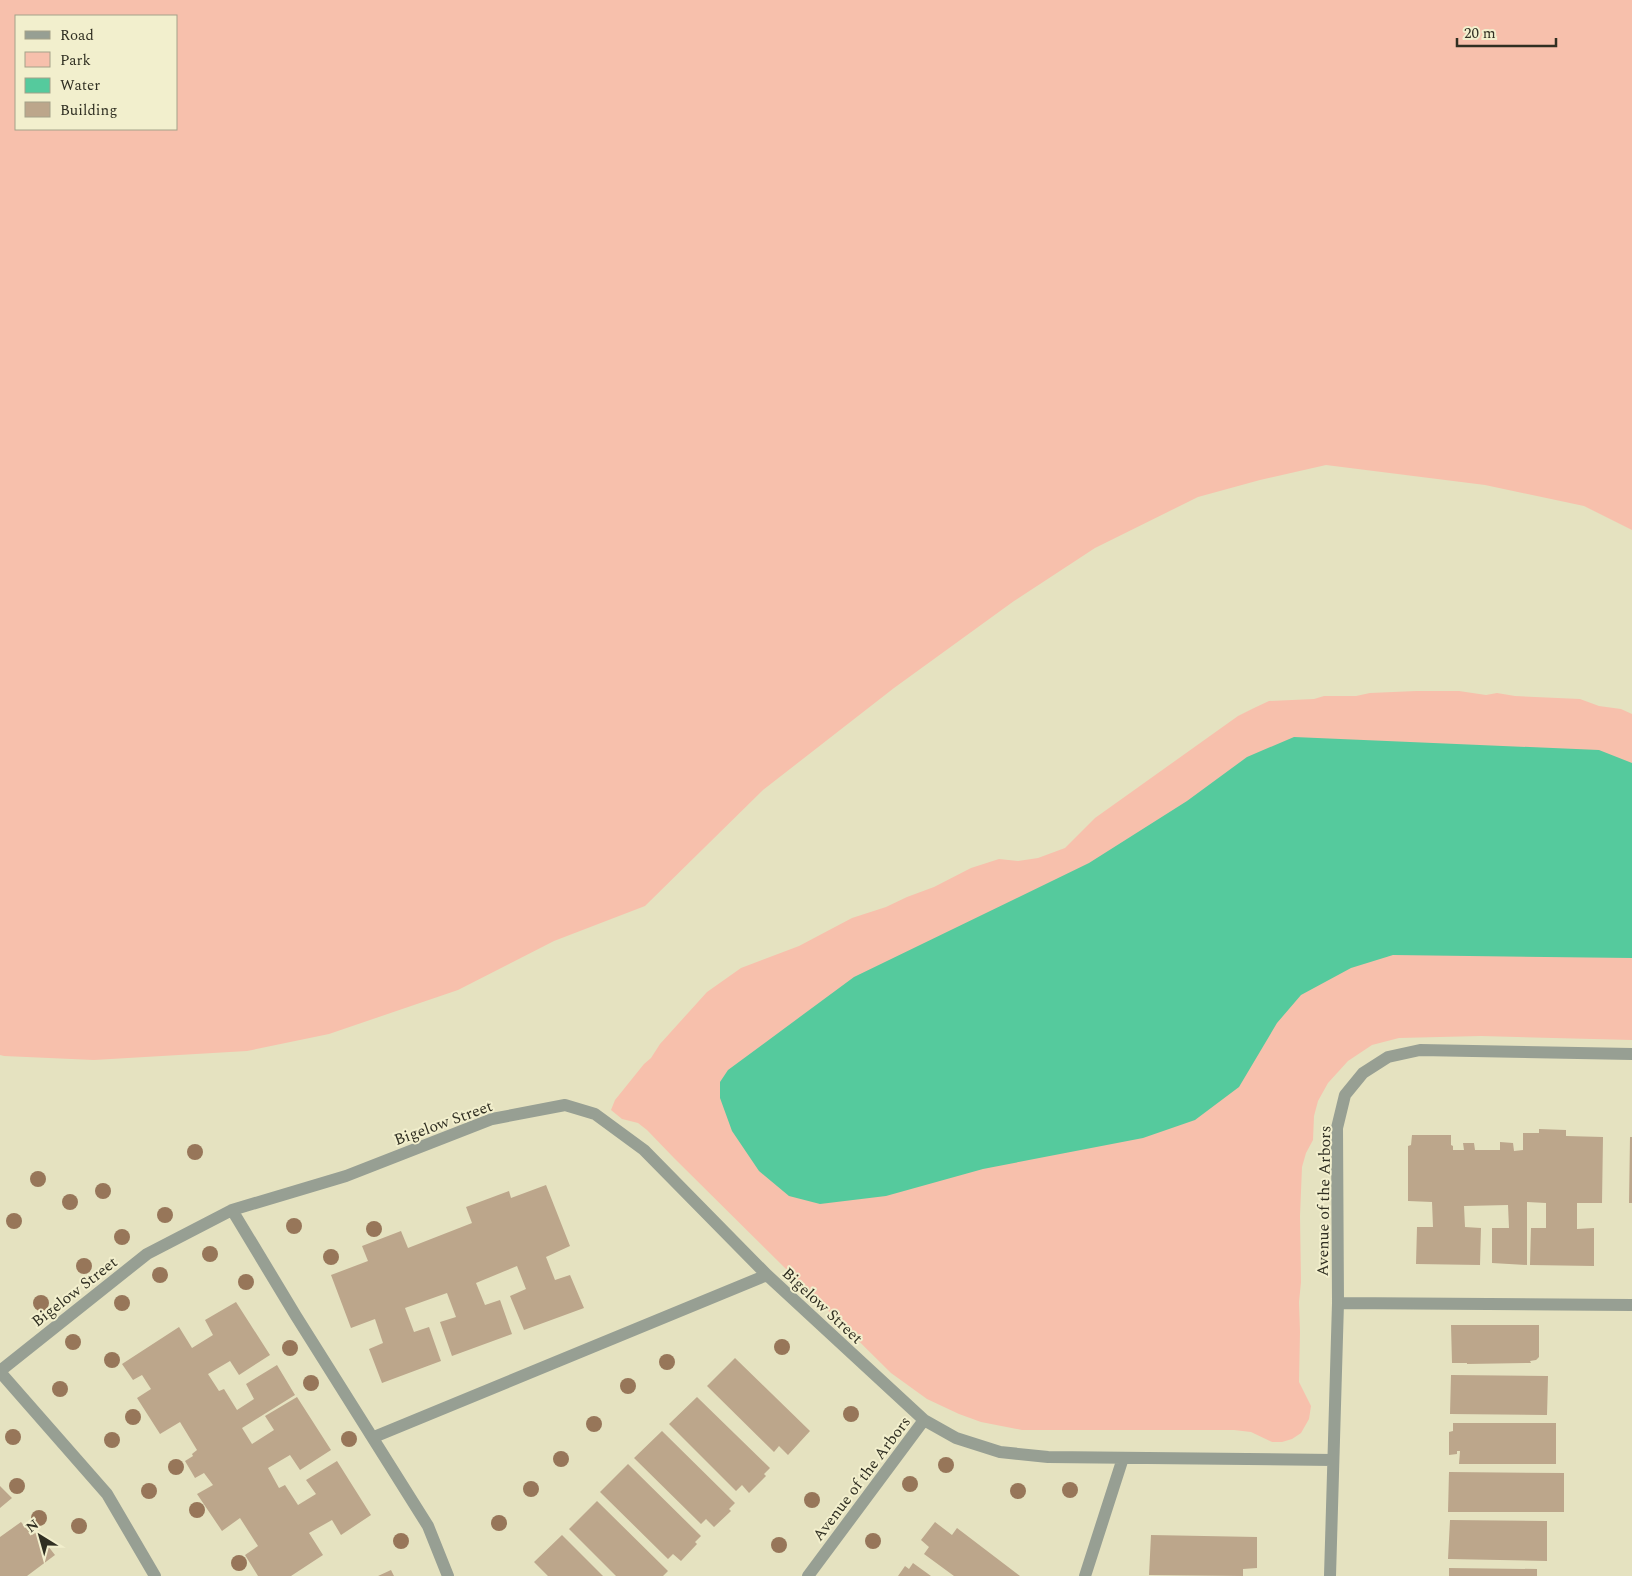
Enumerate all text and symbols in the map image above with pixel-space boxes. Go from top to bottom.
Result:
legend [15,15,178,130]
scale bar [1457,15,1556,47]
text: 20 m [1464,22,1496,45]
text: Road [60,24,94,47]
text: Park [60,49,91,72]
text: Water [60,74,100,97]
text: Building [60,99,117,122]
street label: Bigelow Street [391,1094,496,1152]
street label: Avenue of the Arbors [1311,1125,1337,1277]
street label: Bigelow Street [27,1250,123,1333]
street label: Bigelow Street [776,1262,868,1350]
street label: Avenue of the Arbors [807,1411,917,1546]
north arrow [15,1511,65,1561]
text: N [22,1514,43,1538]

